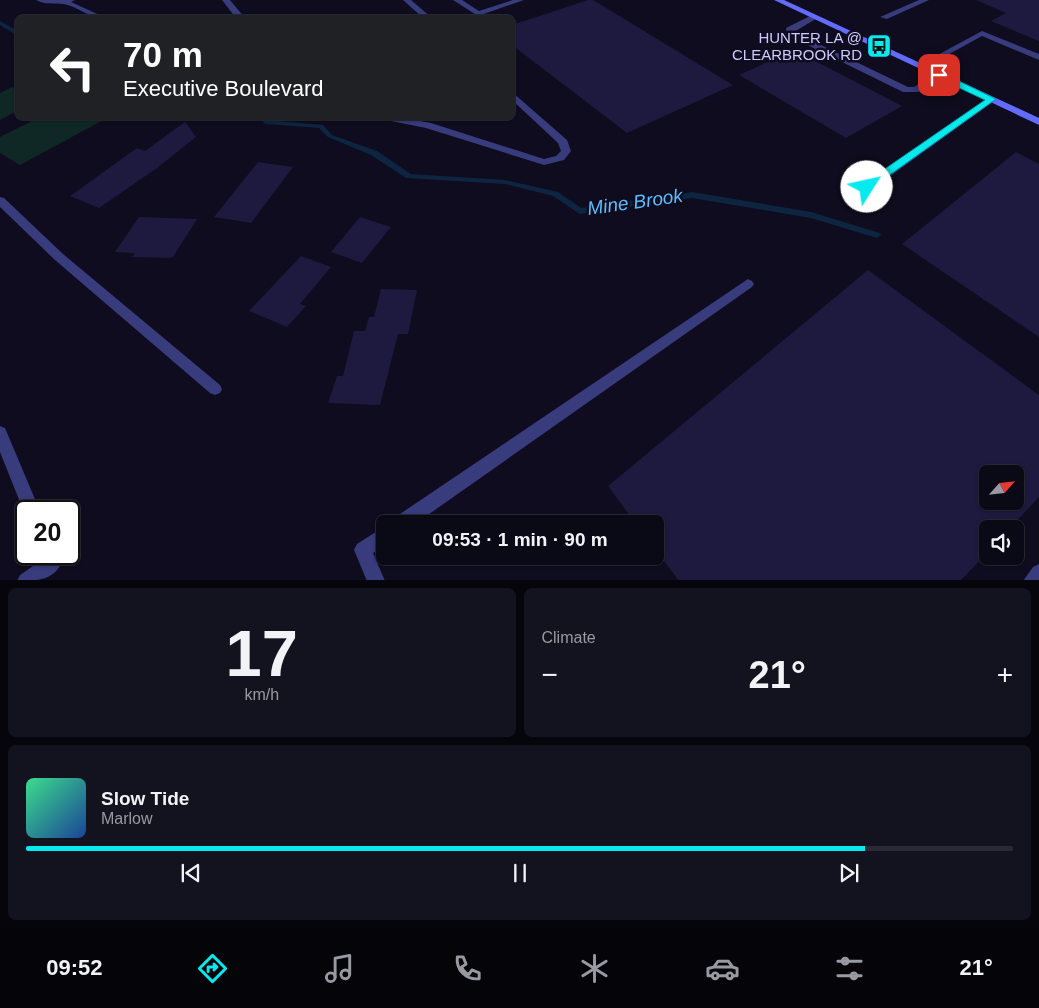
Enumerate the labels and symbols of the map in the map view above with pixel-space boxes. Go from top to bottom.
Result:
place label: HUNTER LA @ CLEARBROOK RD [732,29,862,63]
bus stop icon: HUNTER LA @ CLEARBROOK RD [866,33,892,59]
pin [918,54,960,96]
position arrow [840,160,892,212]
water label: Mine Brook [586,185,686,219]
north arrow [979,465,1024,510]
speed limit sign: 20 [15,500,80,565]

